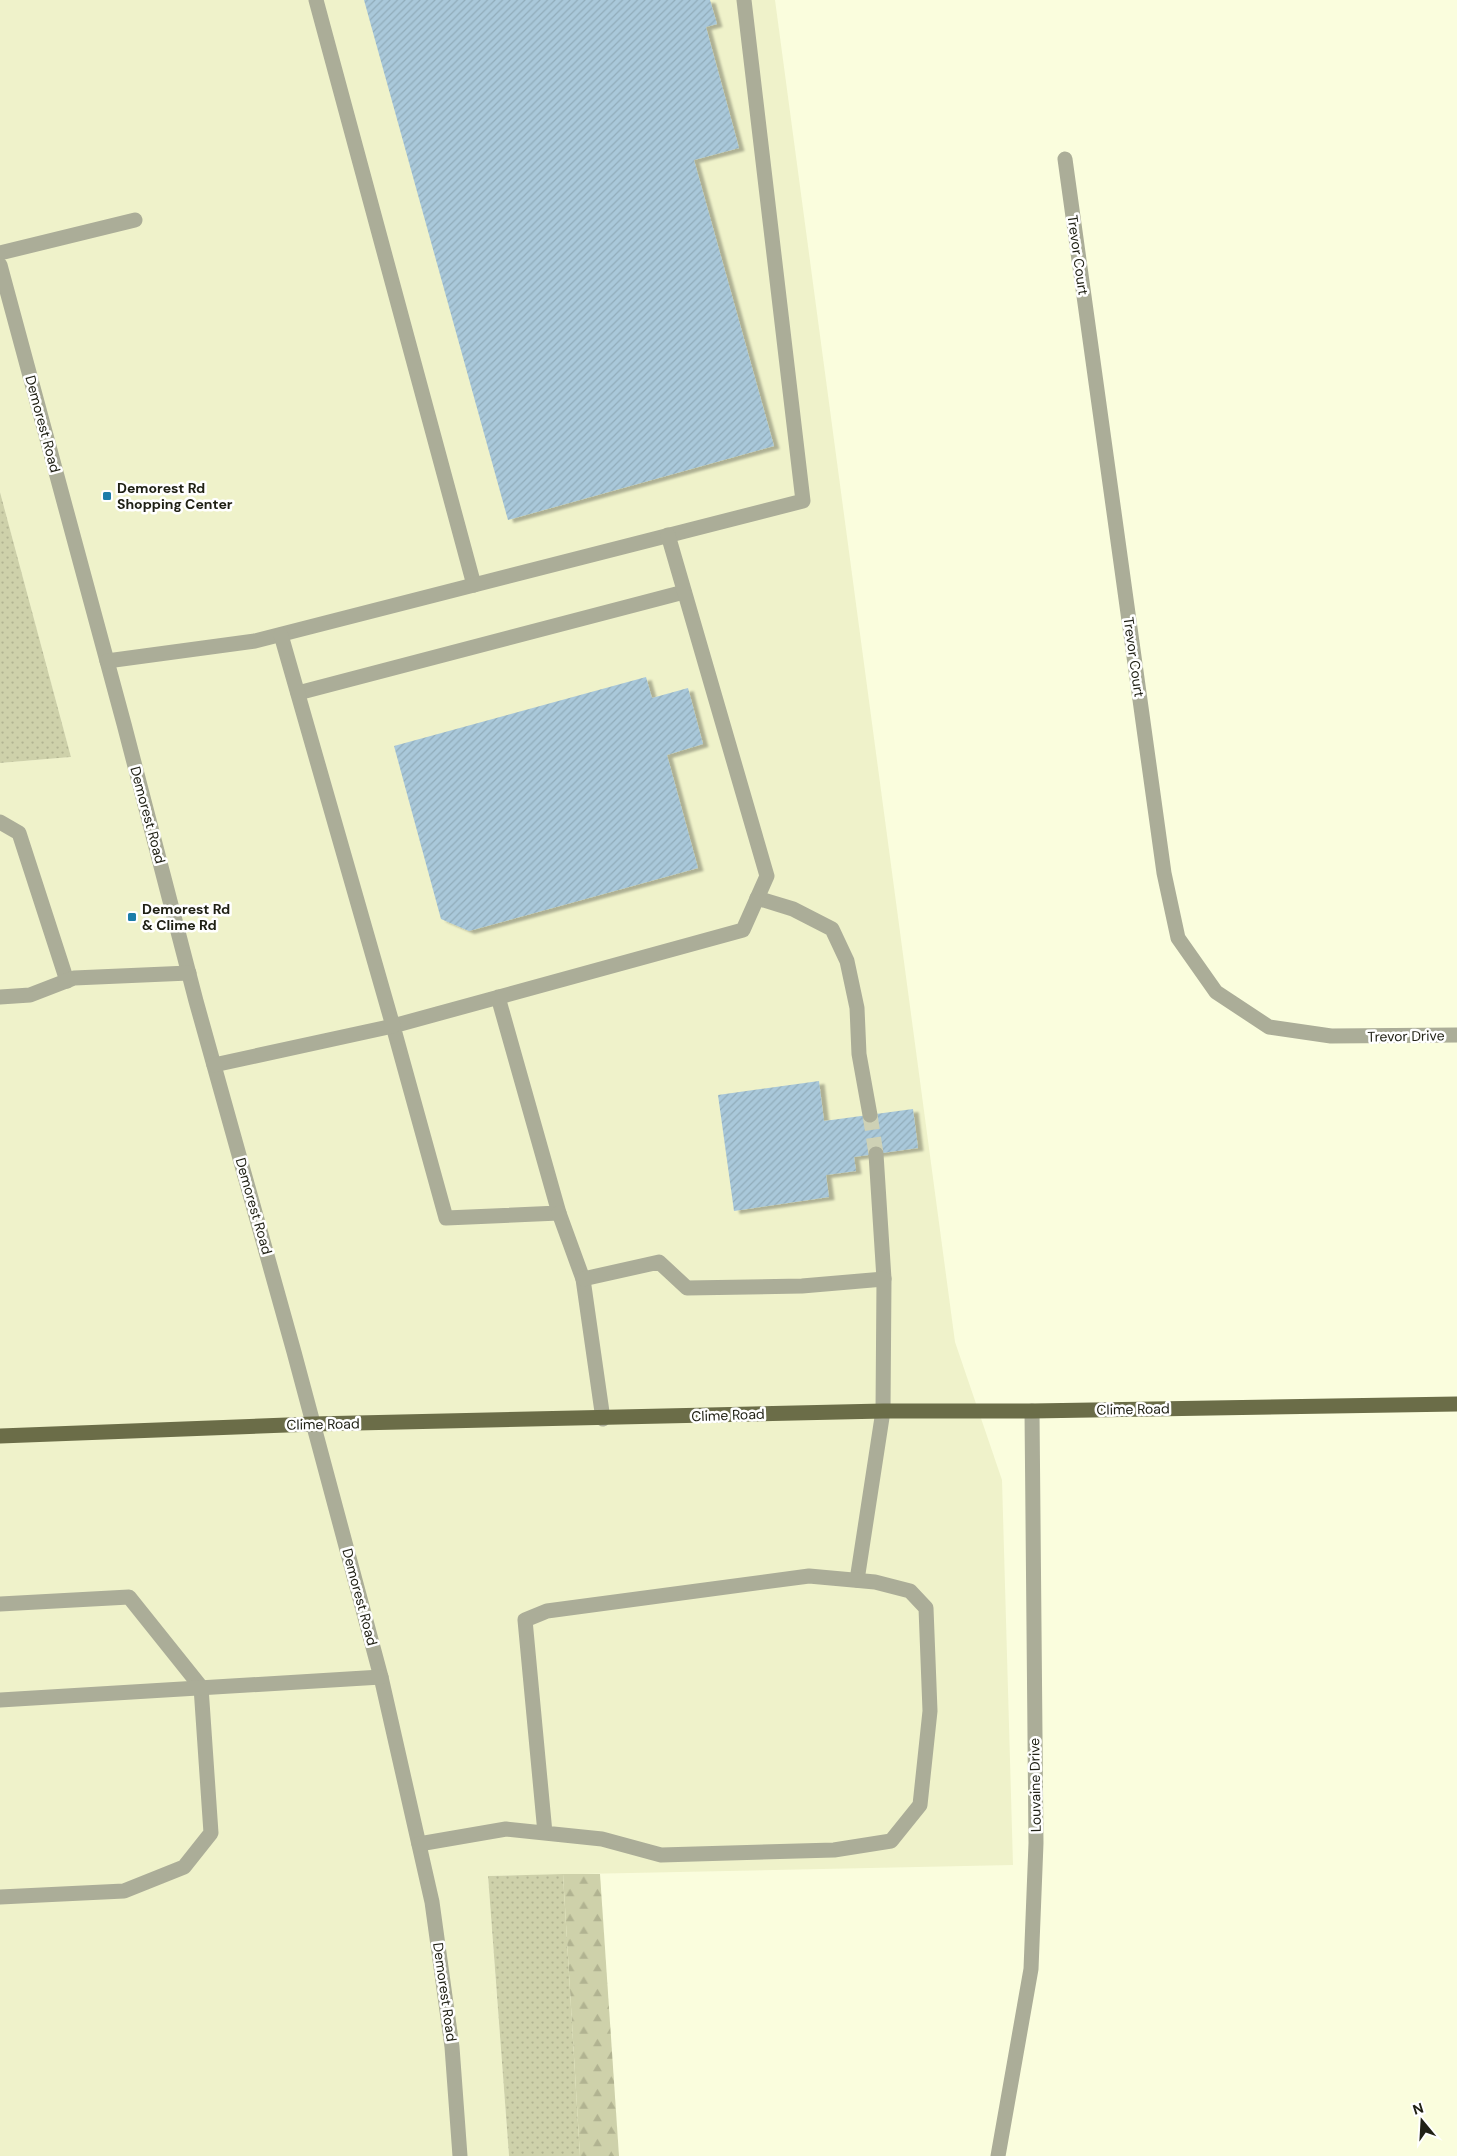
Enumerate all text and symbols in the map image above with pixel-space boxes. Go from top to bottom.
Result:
street label: Trevor Court [1063,214,1093,296]
street label: Demorest Road [21,373,65,475]
place label: Demorest Rd Shopping Center [117,479,233,513]
marker: Demorest Rd Shopping Center [101,490,113,502]
street label: Trevor Court [1119,616,1149,698]
street label: Demorest Road [126,764,170,866]
place label: Demorest Rd & Clime Rd [142,900,230,934]
marker: Demorest Rd & Clime Rd [126,911,138,923]
street label: Trevor Drive [1367,1026,1445,1046]
street label: Demorest Road [232,1156,276,1256]
street label: Clime Road [1096,1399,1170,1419]
street label: Clime Road [691,1405,765,1425]
street label: Clime Road [286,1414,360,1434]
street label: Demorest Road [338,1546,382,1648]
street label: Louvaine Drive [1025,1738,1045,1832]
street label: Demorest Road [429,1941,461,2043]
north arrow [1397,2096,1447,2146]
text: N [1410,2098,1426,2119]

